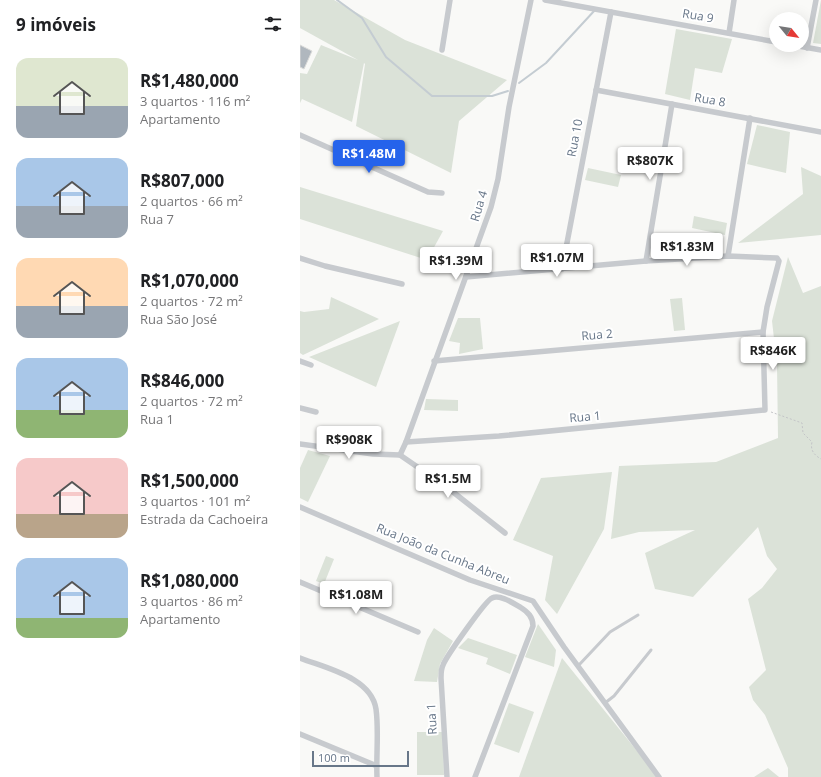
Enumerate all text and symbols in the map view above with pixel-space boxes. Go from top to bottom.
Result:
street label: Rua 9 [681,4,715,27]
north arrow [769,12,809,52]
map controls [769,12,809,52]
text: 9 imóveis [16,13,96,36]
icon: filters [262,13,284,35]
text: R$1,480,000 [140,69,239,92]
icon: home [48,74,96,122]
street label: Rua 8 [693,88,727,111]
text: 3 quartos · 116 m² [140,92,250,110]
text: Apartamento [140,110,220,128]
street label: Rua 10 [563,117,587,158]
pin: R$1.48M [332,140,406,174]
text: R$1.48M [342,144,396,162]
pin: R$807K [617,147,683,181]
text: R$807K [627,151,673,169]
text: R$807,000 [140,169,224,192]
icon: home [48,174,96,222]
street label: Rua 4 [466,188,491,223]
text: 2 quartos · 66 m² [140,192,243,210]
text: Rua 7 [140,210,174,228]
pin: R$1.83M [650,233,724,267]
text: R$1.83M [660,237,714,255]
pin: R$1.07M [520,244,594,278]
pin: R$1.39M [419,247,493,281]
text: R$1.07M [530,248,584,266]
text: R$1.39M [429,251,483,269]
text: R$1,070,000 [140,269,239,292]
icon: home [48,274,96,322]
text: 2 quartos · 72 m² [140,292,243,310]
text: Rua São José [140,310,217,328]
street label: Rua 2 [581,325,613,344]
pin: R$846K [740,337,806,371]
text: R$846K [750,341,796,359]
text: R$846,000 [140,369,224,392]
icon: home [48,374,96,422]
text: 2 quartos · 72 m² [140,392,243,410]
street label: Rua 1 [569,407,601,426]
text: Rua 1 [140,410,174,428]
pin: R$908K [316,426,382,460]
text: R$908K [326,430,372,448]
pin: R$1.5M [415,465,481,499]
text: R$1,500,000 [140,469,239,492]
text: R$1.5M [425,469,471,487]
icon: home [48,474,96,522]
text: 3 quartos · 101 m² [140,492,250,510]
text: Estrada da Cachoeira [140,510,268,528]
street label: Rua João da Cunha Abreu [374,519,512,588]
text: R$1,080,000 [140,569,239,592]
icon: home [48,574,96,622]
pin: R$1.08M [319,581,393,615]
text: R$1.08M [329,585,383,603]
text: 3 quartos · 86 m² [140,592,243,610]
text: Apartamento [140,610,220,628]
street label: Rua 1 [422,703,441,735]
scale bar [312,749,409,768]
text: 100 m [318,750,350,765]

